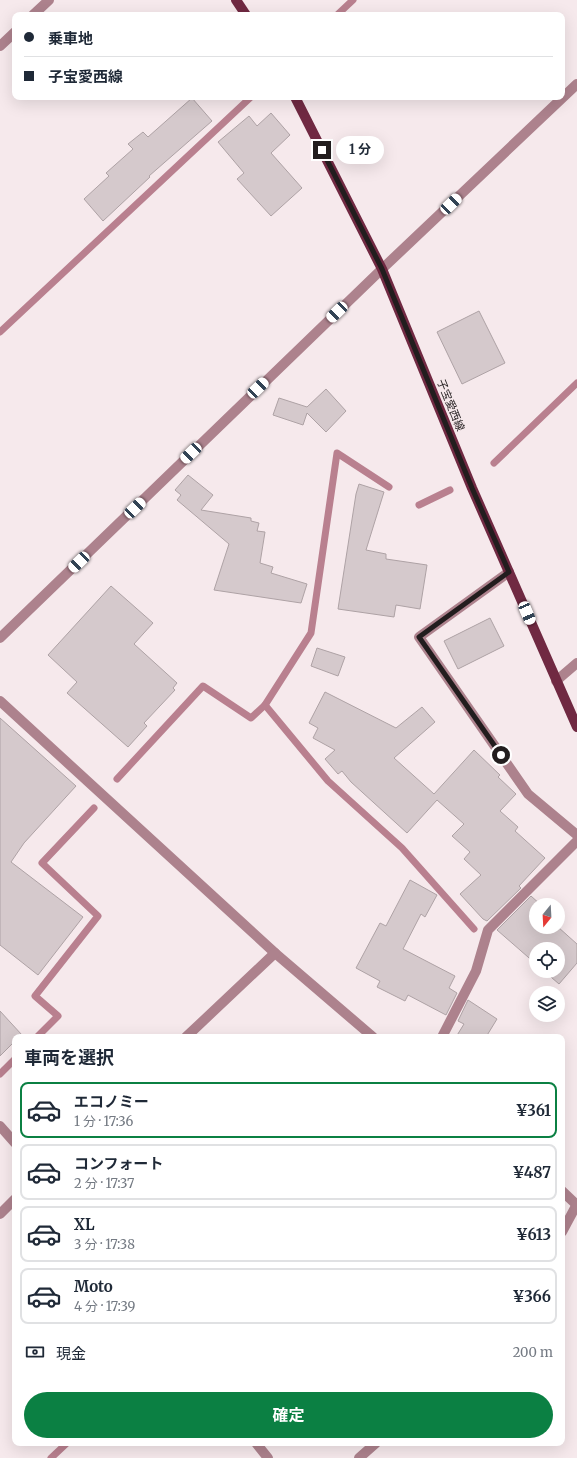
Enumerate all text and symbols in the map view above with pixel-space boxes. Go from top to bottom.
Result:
text: 乗車地 [48,29,93,48]
text: 子宝愛西線 [48,67,123,86]
callout: 1 分 [336,136,384,164]
route end [313,141,331,159]
text: 1 分 [349,141,371,158]
car [438,191,464,217]
car [324,299,350,325]
car [245,375,271,401]
street label: 子宝愛西線 [434,377,468,433]
car [178,440,204,466]
car [122,495,148,521]
car [66,549,92,575]
car [517,600,537,626]
route start [492,746,510,764]
north arrow [529,898,565,934]
map controls [529,898,565,1022]
button: locate [529,942,565,978]
button: layers [529,986,565,1022]
text: 車両を選択 [24,1046,114,1069]
icon: car [26,1092,62,1128]
text: エコノミー [74,1092,149,1111]
text: ¥361 [516,1101,551,1120]
text: 1 分 · 17:36 [74,1113,133,1130]
icon: car [26,1154,62,1190]
text: コンフォート [74,1154,164,1173]
text: ¥487 [512,1163,551,1182]
text: 2 分 · 17:37 [74,1175,135,1192]
text: XL [74,1215,95,1234]
icon: car [26,1216,62,1252]
text: ¥613 [516,1225,551,1244]
text: 3 分 · 17:38 [74,1236,135,1253]
text: Moto [74,1277,113,1296]
icon: car [26,1278,62,1314]
text: ¥366 [513,1287,551,1306]
text: 4 分 · 17:39 [74,1298,135,1315]
icon: cash [24,1341,46,1363]
text: 現金 [56,1344,86,1363]
text: 200 m [513,1344,553,1361]
button: 確定 [24,1392,553,1438]

